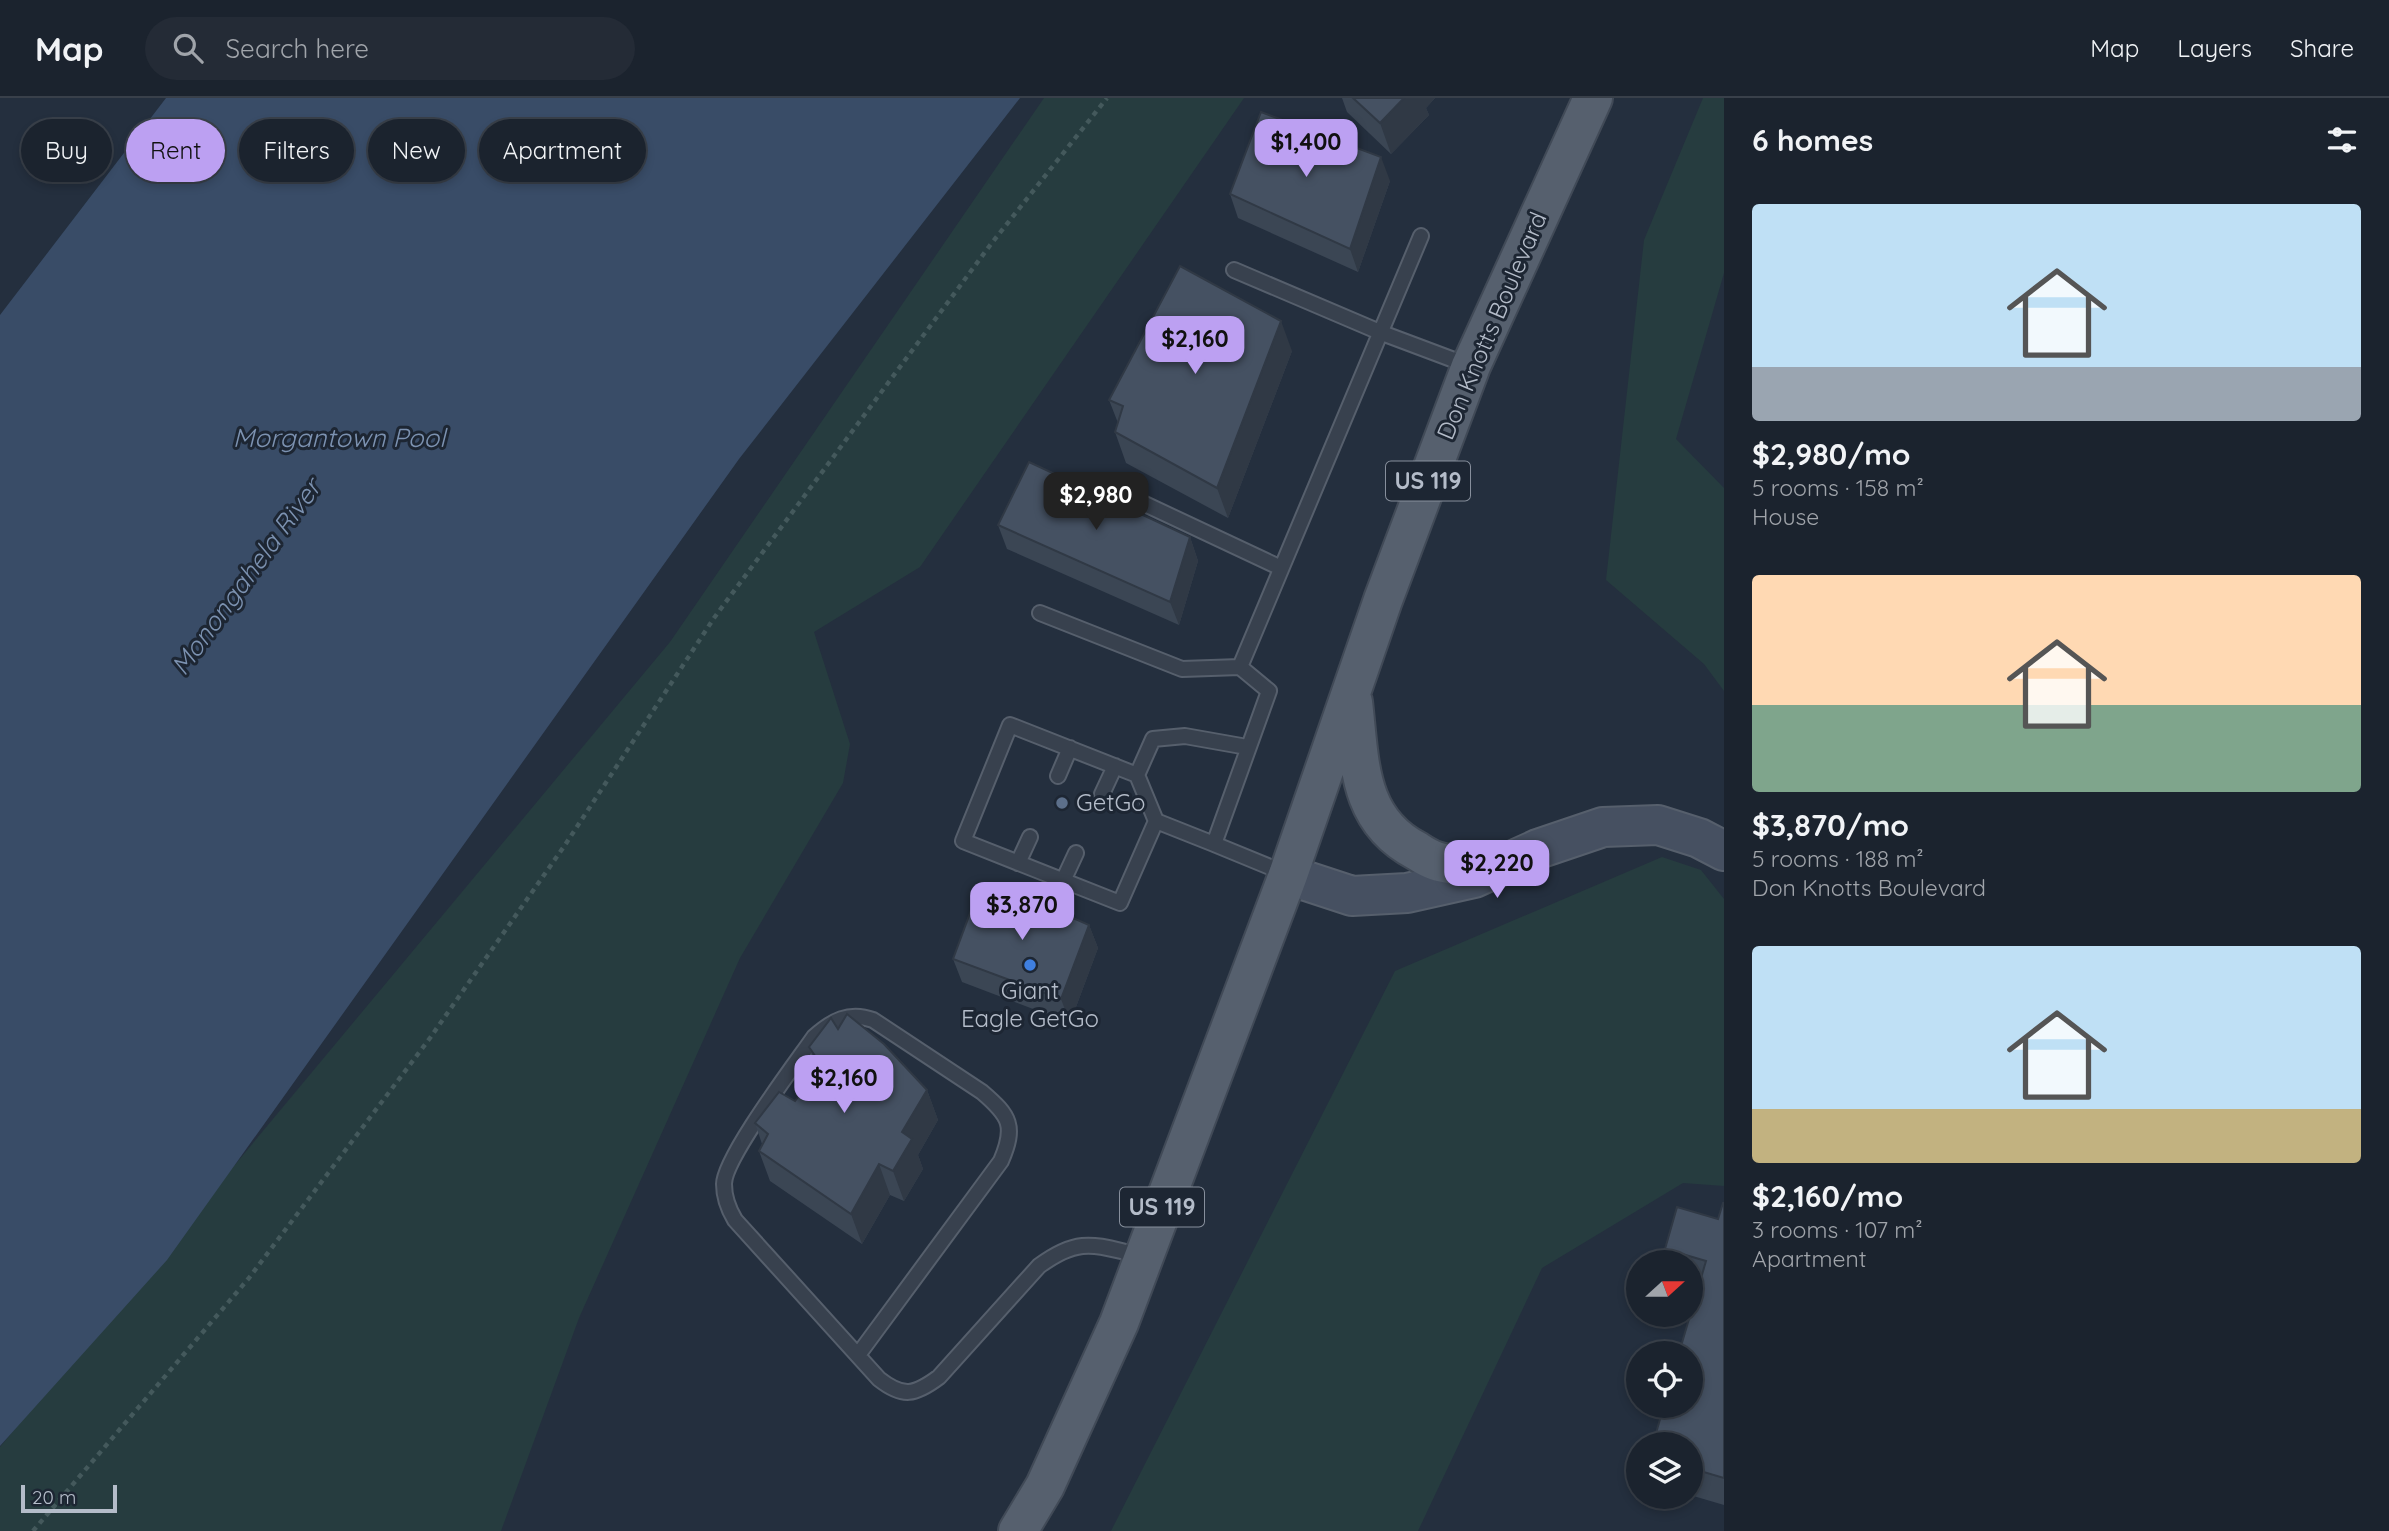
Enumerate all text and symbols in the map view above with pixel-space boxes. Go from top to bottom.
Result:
search box [145,17,635,80]
text: Map [35,28,103,69]
icon: search [169,29,207,67]
text: Search here [225,32,369,65]
text: Map [2090,33,2139,63]
text: Layers [2177,33,2252,63]
text: Share [2290,33,2354,63]
chip: Buy [21,119,112,182]
chip: Rent [126,119,225,182]
chip: Filters [239,119,354,182]
chip: New [368,119,465,182]
chip: Apartment [479,119,646,182]
pin: $1,400 [1249,120,1363,179]
text: 6 homes [1752,121,1873,159]
icon: filters [2323,121,2361,159]
text: $1,400 [1271,127,1341,156]
street label: Don Knotts Boulevard [1430,207,1553,444]
icon: home [1994,250,2120,376]
pin: $2,160 [1138,316,1252,376]
text: $2,160 [1161,324,1229,353]
water label: Morgantown Pool [233,421,448,454]
text: $2,980/mo [1752,435,1911,473]
road number: US 119 [1386,462,1470,500]
water label: Monongahela River [163,470,330,681]
pin: $2,980 [1039,472,1153,532]
text: 5 rooms · 158 m² [1752,473,1924,502]
text: $2,980 [1060,480,1132,509]
text: House [1752,502,1819,531]
icon: home [1994,621,2120,747]
place label: GetGo [1076,787,1146,817]
marker: GetGo [1054,795,1070,811]
text: $3,870/mo [1752,806,1909,844]
pin: $2,220 [1440,840,1554,900]
text: 5 rooms · 188 m² [1752,844,1924,873]
text: $2,220 [1460,848,1534,877]
text: Don Knotts Boulevard [1752,873,1986,902]
pin: $3,870 [965,882,1079,942]
text: $3,870 [986,890,1058,919]
marker: Giant Eagle GetGo [1022,957,1038,973]
place label: Giant Eagle GetGo [961,975,1099,1033]
icon: home [1994,992,2120,1118]
pin: $2,160 [787,1056,901,1115]
text: $2,160 [810,1063,878,1092]
text: $2,160/mo [1752,1177,1903,1215]
road number: US 119 [1120,1188,1204,1226]
text: 3 rooms · 107 m² [1752,1215,1923,1244]
text: Apartment [1752,1244,1866,1273]
north arrow [1626,1250,1703,1326]
map controls [1626,1250,1703,1509]
button: locate [1626,1341,1703,1418]
button: layers [1626,1432,1703,1509]
scale bar [21,1482,117,1514]
text: 20 m [32,1485,76,1509]

